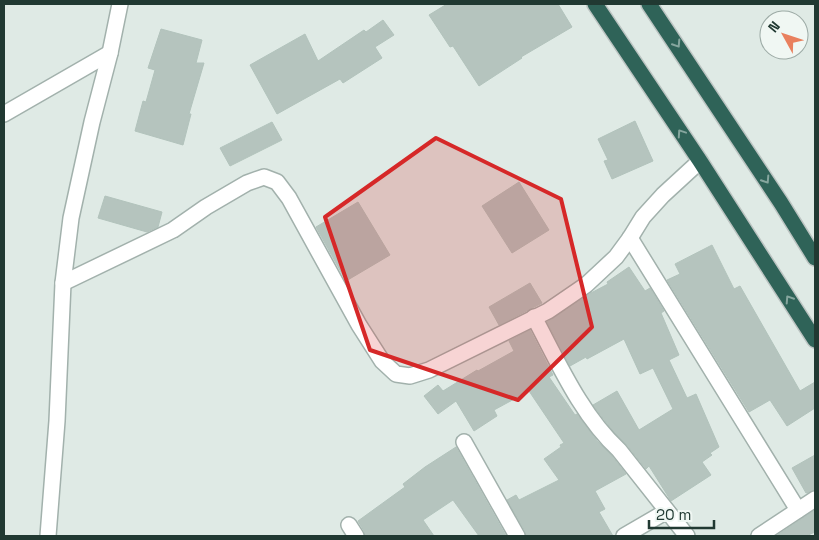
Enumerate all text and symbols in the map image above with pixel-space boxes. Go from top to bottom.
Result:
north arrow [759,10,809,60]
text: N [764,17,784,36]
one-way arrow [670,39,680,48]
one-way arrow [678,130,687,139]
one-way arrow [759,175,769,184]
one-way arrow [785,295,795,304]
scale bar [649,498,714,530]
text: 20 m [656,505,691,524]

